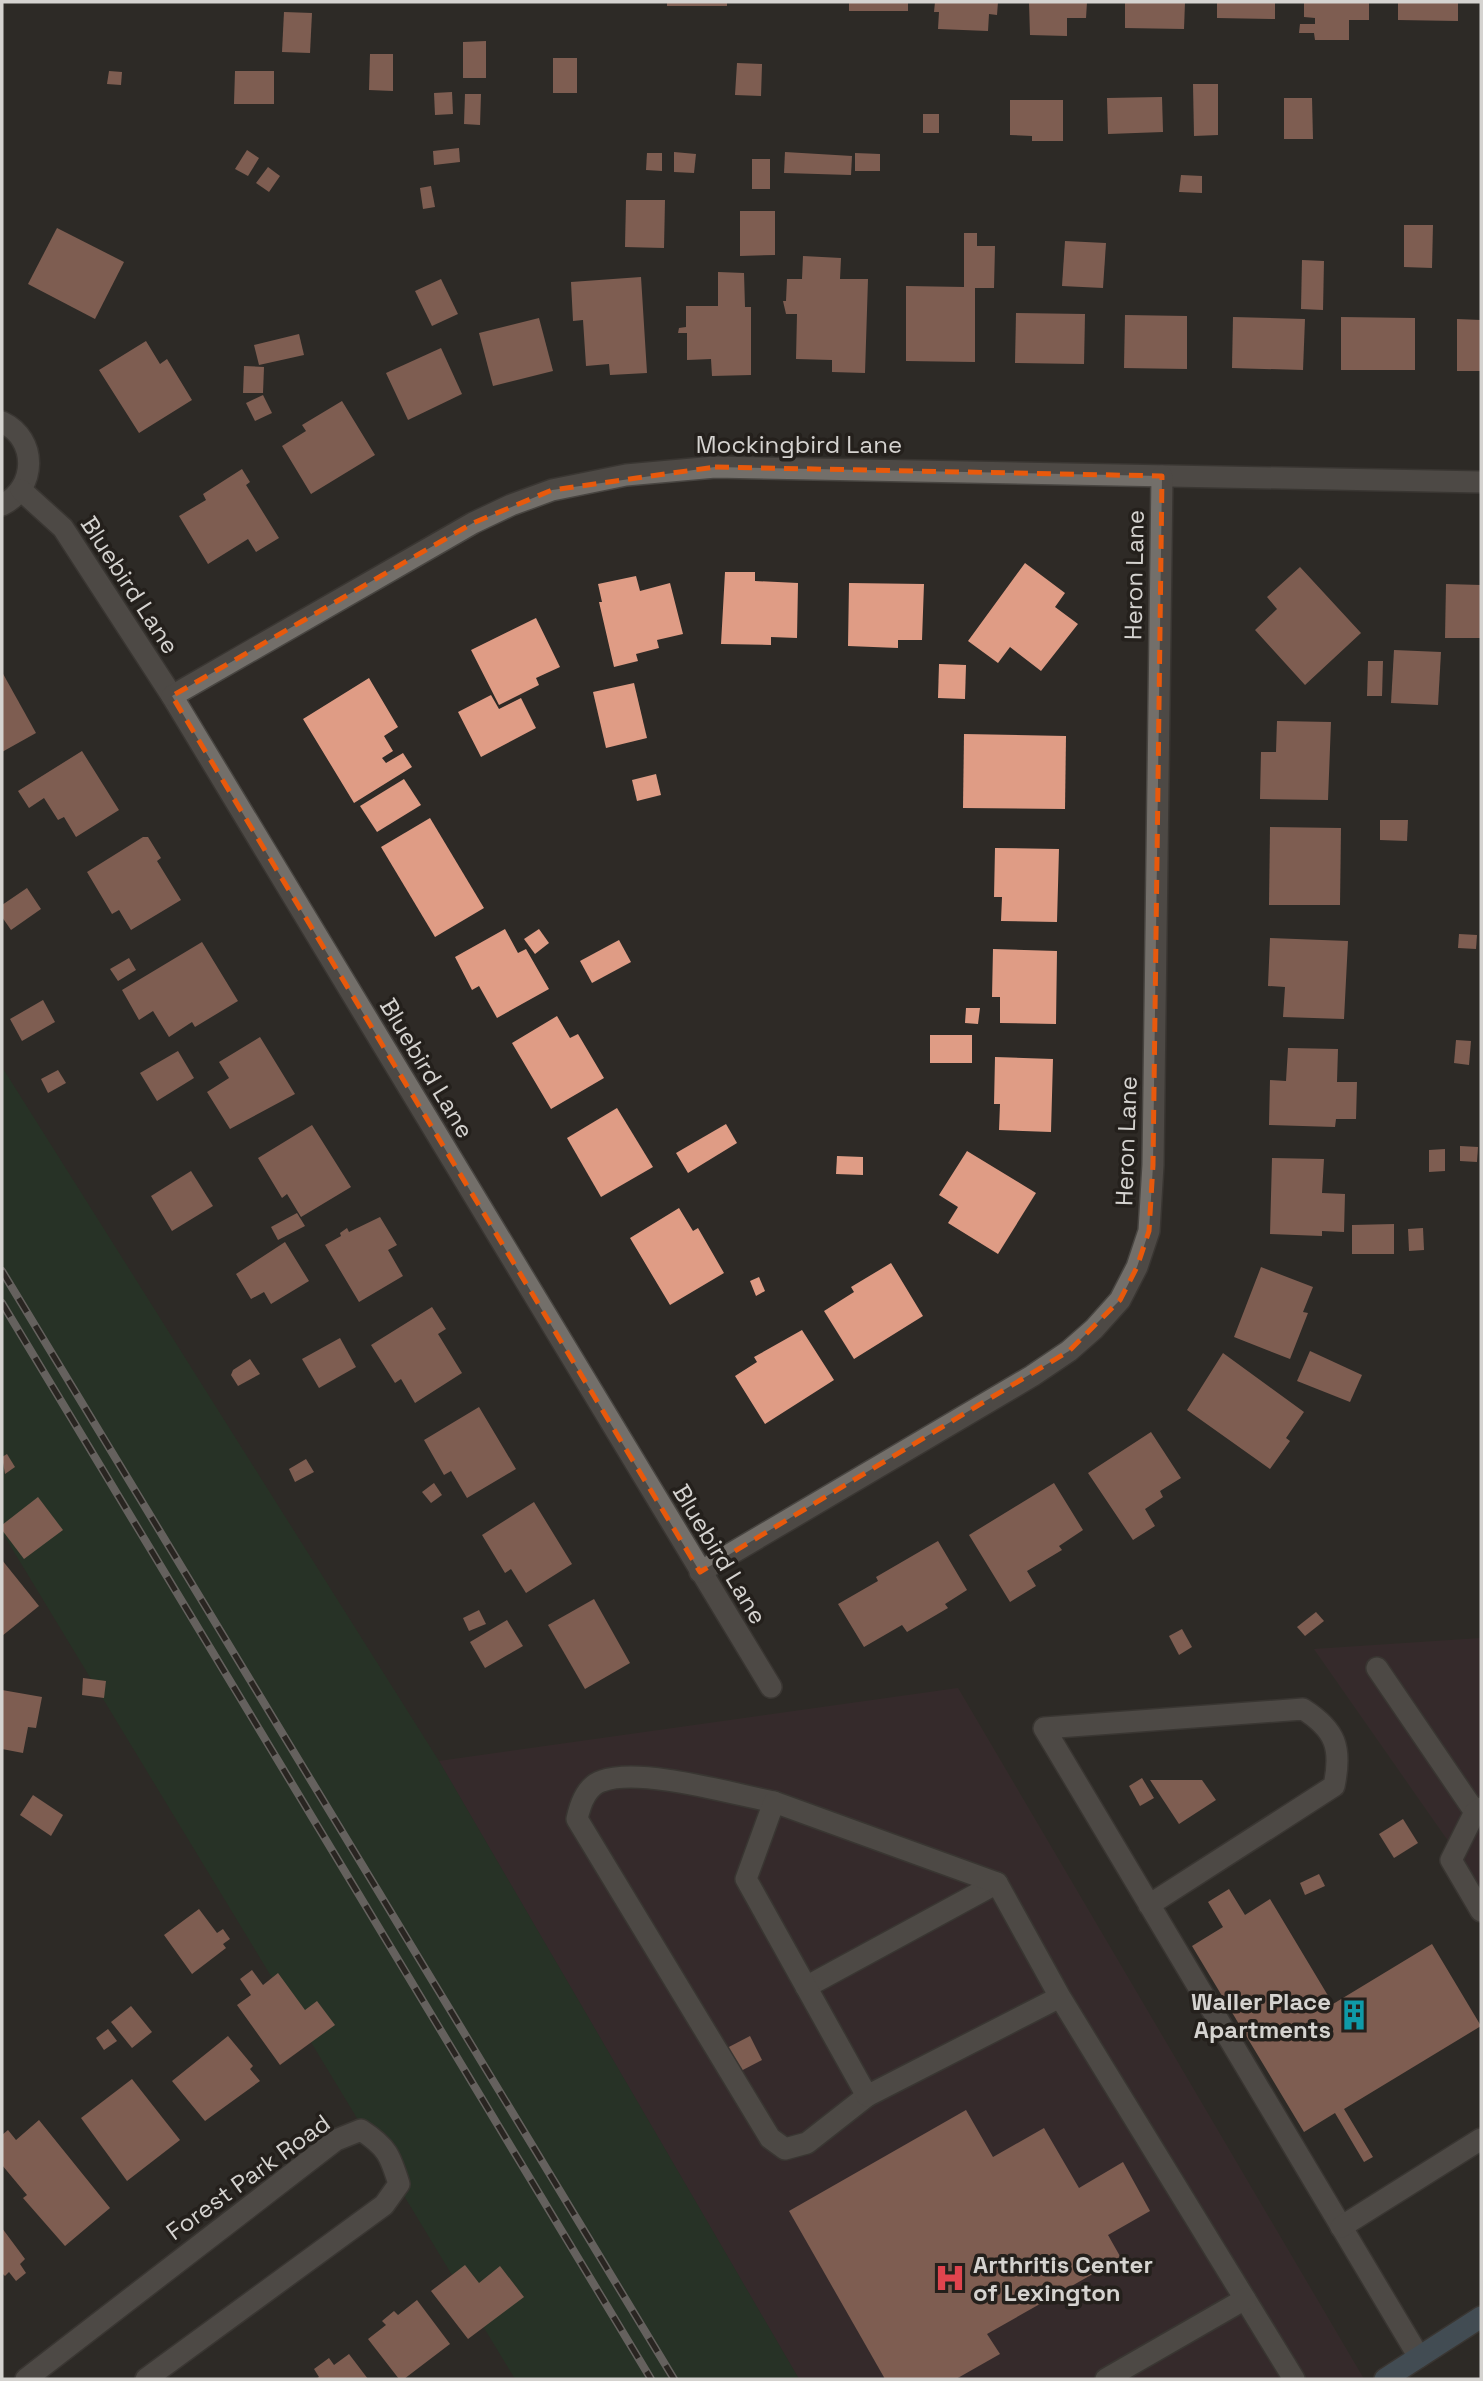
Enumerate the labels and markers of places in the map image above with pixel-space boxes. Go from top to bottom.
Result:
place label: Waller Place Apartments [1191,1986,1331,2045]
building icon: Waller Place Apartments [1337,1998,1371,2032]
place label: Arthritis Center of Lexington [973,2249,1153,2308]
hospital icon: Arthritis Center of Lexington [933,2261,967,2295]

